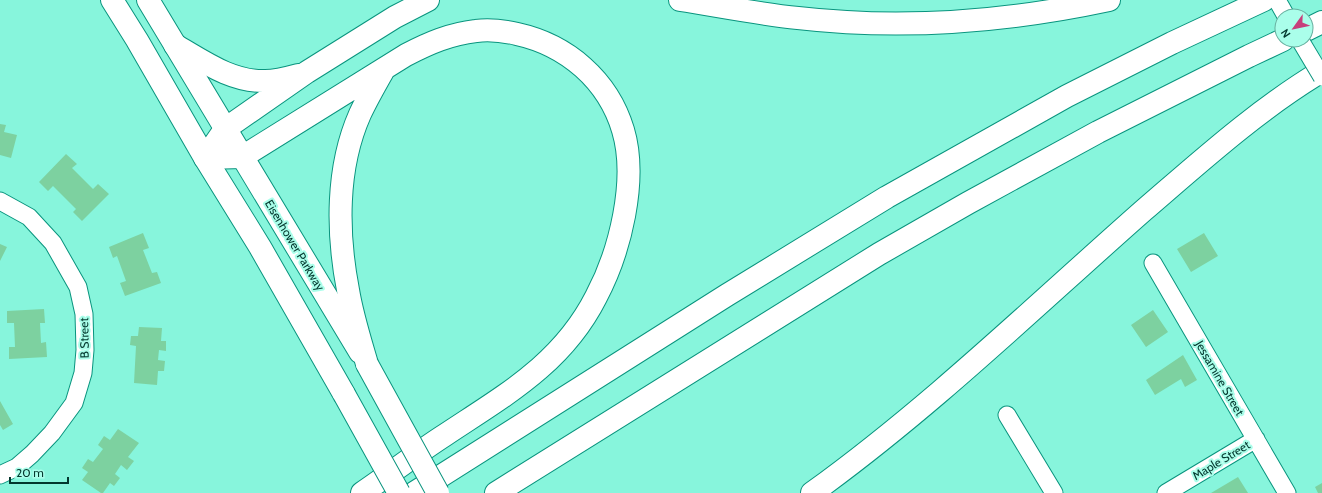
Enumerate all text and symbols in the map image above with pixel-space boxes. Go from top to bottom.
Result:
north arrow [1274,8,1314,48]
text: N [1278,26,1294,41]
street label: Eisenhower Parkway [262,197,328,293]
street label: B Street [76,318,92,358]
street label: Jessamine Street [1192,337,1248,418]
street label: Maple Street [1189,437,1253,483]
scale bar [10,459,68,485]
text: 20 m [16,465,44,480]

